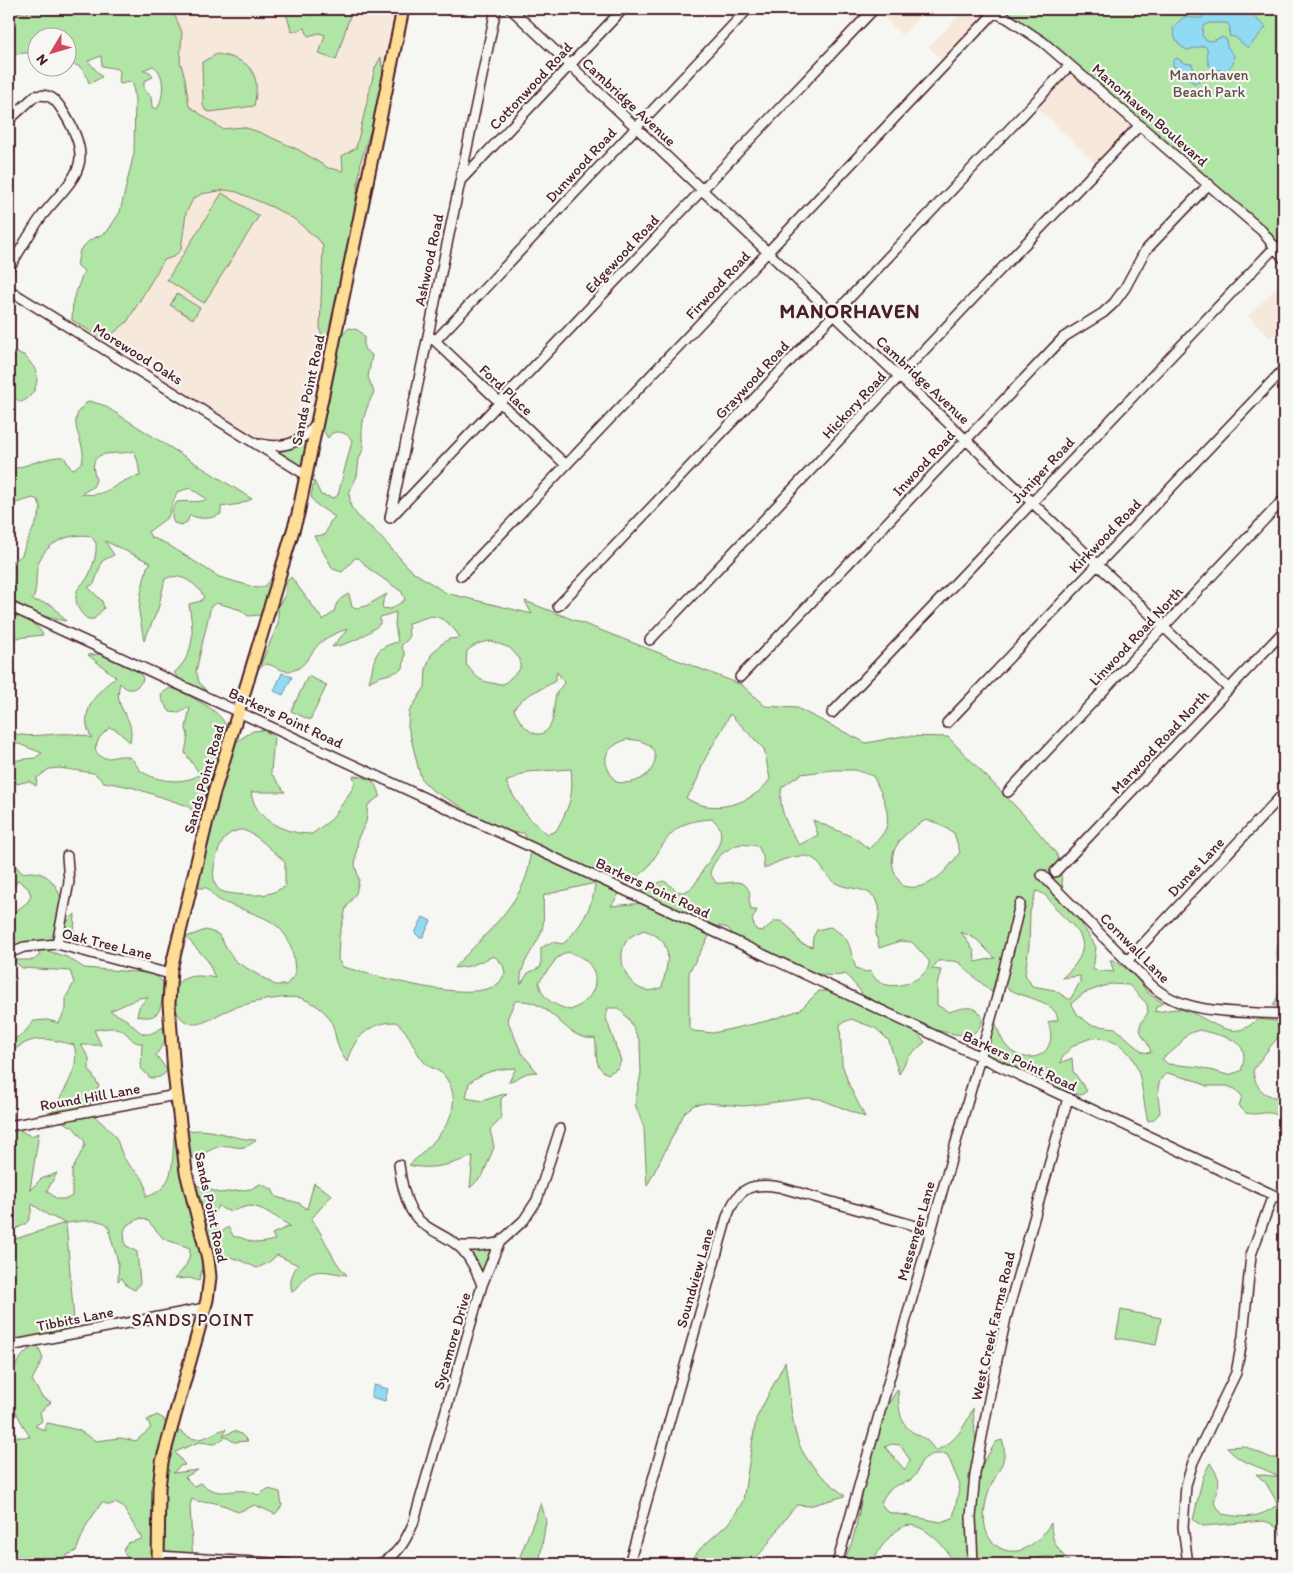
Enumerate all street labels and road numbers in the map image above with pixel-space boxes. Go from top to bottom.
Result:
street label: Cottonwood Road [486,38,577,134]
street label: Cambridge Avenue [578,54,680,150]
street label: Manorhaven Boulevard [1088,60,1212,170]
street label: Dunwood Road [542,123,621,206]
street label: Edgewood Road [581,211,663,297]
street label: Ashwood Road [410,212,448,308]
street label: Firwood Road [682,247,755,323]
street label: Morewood Oaks [90,319,186,389]
street label: Cambridge Avenue [872,332,974,428]
street label: Sands Point Road [287,333,329,447]
street label: Graywood Road [711,337,793,423]
street label: Ford Place [475,361,537,419]
street label: Hickory Road [818,368,890,442]
street label: Inwood Road [889,426,960,500]
street label: Juniper Road [1008,433,1079,507]
street label: Kirkwood Road [1065,495,1145,577]
street label: Linwood Road North [1085,582,1187,690]
street label: Barkers Point Road [226,684,347,753]
street label: Marwood Road North [1107,686,1213,798]
street label: Sands Point Road [180,722,228,836]
street label: Dunes Lane [1164,833,1228,901]
street label: Barkers Point Road [593,854,714,923]
street label: Cornwall Lane [1096,909,1174,987]
street label: Oak Tree Lane [60,924,154,964]
street label: Barkers Point Road [960,1027,1081,1096]
street label: Round Hill Lane [39,1079,141,1115]
street label: Sands Point Road [190,1150,232,1264]
street label: Messenger Lane [893,1179,939,1283]
street label: Soundview Lane [672,1226,718,1330]
street label: West Creek Farms Road [967,1250,1019,1402]
street label: Sycamore Drive [430,1290,474,1392]
street label: Tibbits Lane [35,1303,115,1335]

